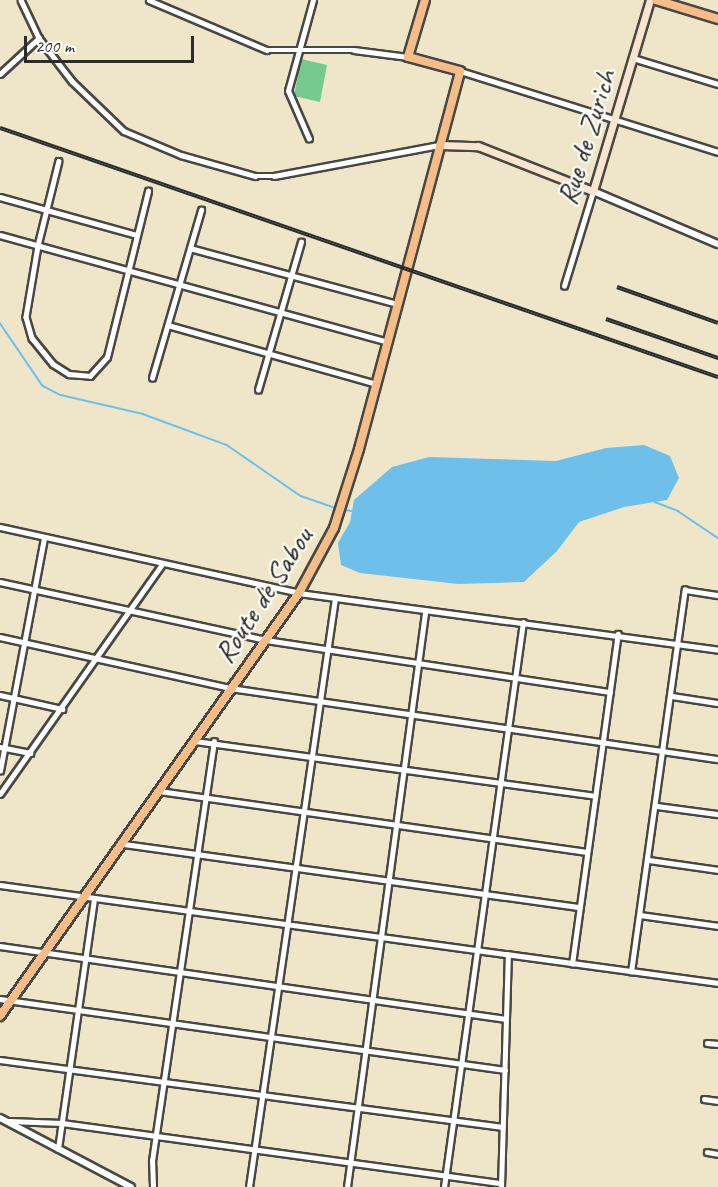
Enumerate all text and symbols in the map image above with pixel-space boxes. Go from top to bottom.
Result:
scale bar [27,24,196,62]
text: 200 m [35,35,74,57]
street label: Rue de Zurich [549,65,623,209]
street label: Route de Sabou [206,520,320,670]

